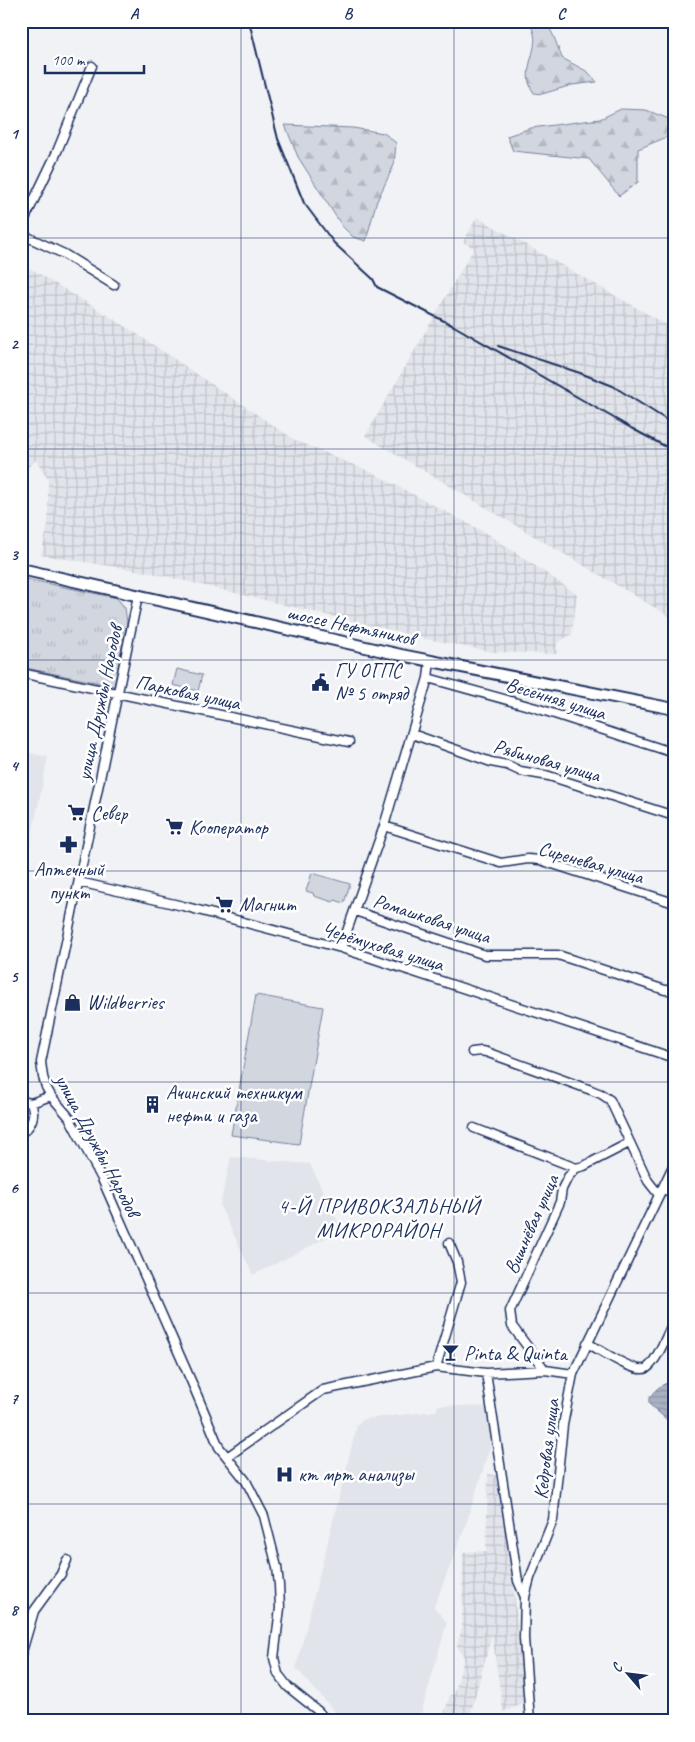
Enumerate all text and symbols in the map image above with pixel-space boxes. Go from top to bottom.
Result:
text: A [130,4,140,24]
text: B [344,4,354,24]
text: C [557,4,567,24]
scale bar [45,42,144,74]
text: 100 m [52,51,86,70]
text: 1 [10,124,19,144]
text: 2 [10,334,19,354]
text: 3 [10,545,19,565]
street label: шоссе Нефтяников [285,600,420,652]
street label: улица Дружбы Народов [71,620,129,784]
place label: ГУ ОГПС № 5 отряд [335,658,410,706]
street label: Парковая улица [133,669,244,716]
street label: Весенняя улица [503,671,610,726]
public building icon: ГУ ОГПС № 5 отряд [311,672,331,692]
street label: Рябиновая улица [491,733,605,788]
text: 4 [10,756,19,776]
place label: Север [91,801,129,826]
supermarket icon: Север [67,803,87,823]
place label: Кооператор [189,815,269,840]
supermarket icon: Кооператор [165,817,185,837]
pharmacy icon: Аптечный пункт [59,835,79,855]
street label: Сиреневая улица [536,836,648,890]
place label: Аптечный пункт [34,857,106,905]
street label: Ромашковая улица [370,888,495,950]
place label: Магнит [239,892,297,917]
supermarket icon: Магнит [215,894,235,914]
street label: Черёмуховая улица [319,916,448,977]
text: 5 [11,967,20,987]
place label: Wildberries [87,990,166,1015]
shop icon: Wildberries [63,992,83,1012]
street label: улица Дружбы Народов [49,1069,147,1224]
place label: Ачинский техникум нефти и газа [166,1080,303,1128]
building icon: Ачинский техникум нефти и газа [142,1094,162,1114]
street label: Вишнёвая улица [498,1169,565,1278]
text: 6 [10,1178,19,1198]
district label: 4-Й ПРИВОКЗАЛЬНЫЙ МИКРОРАЙОН [278,1193,483,1243]
place label: Pinta & Quinta [464,1341,569,1366]
bar icon: Pinta & Quinta [440,1343,460,1363]
text: 7 [10,1389,19,1409]
street label: Кедровая улица [528,1396,565,1501]
place label: кт мрт анализы [298,1462,415,1487]
hospital icon: кт мрт анализы [274,1464,294,1484]
text: 8 [10,1600,19,1620]
north arrow [602,1650,652,1700]
text: С [608,1659,627,1675]

